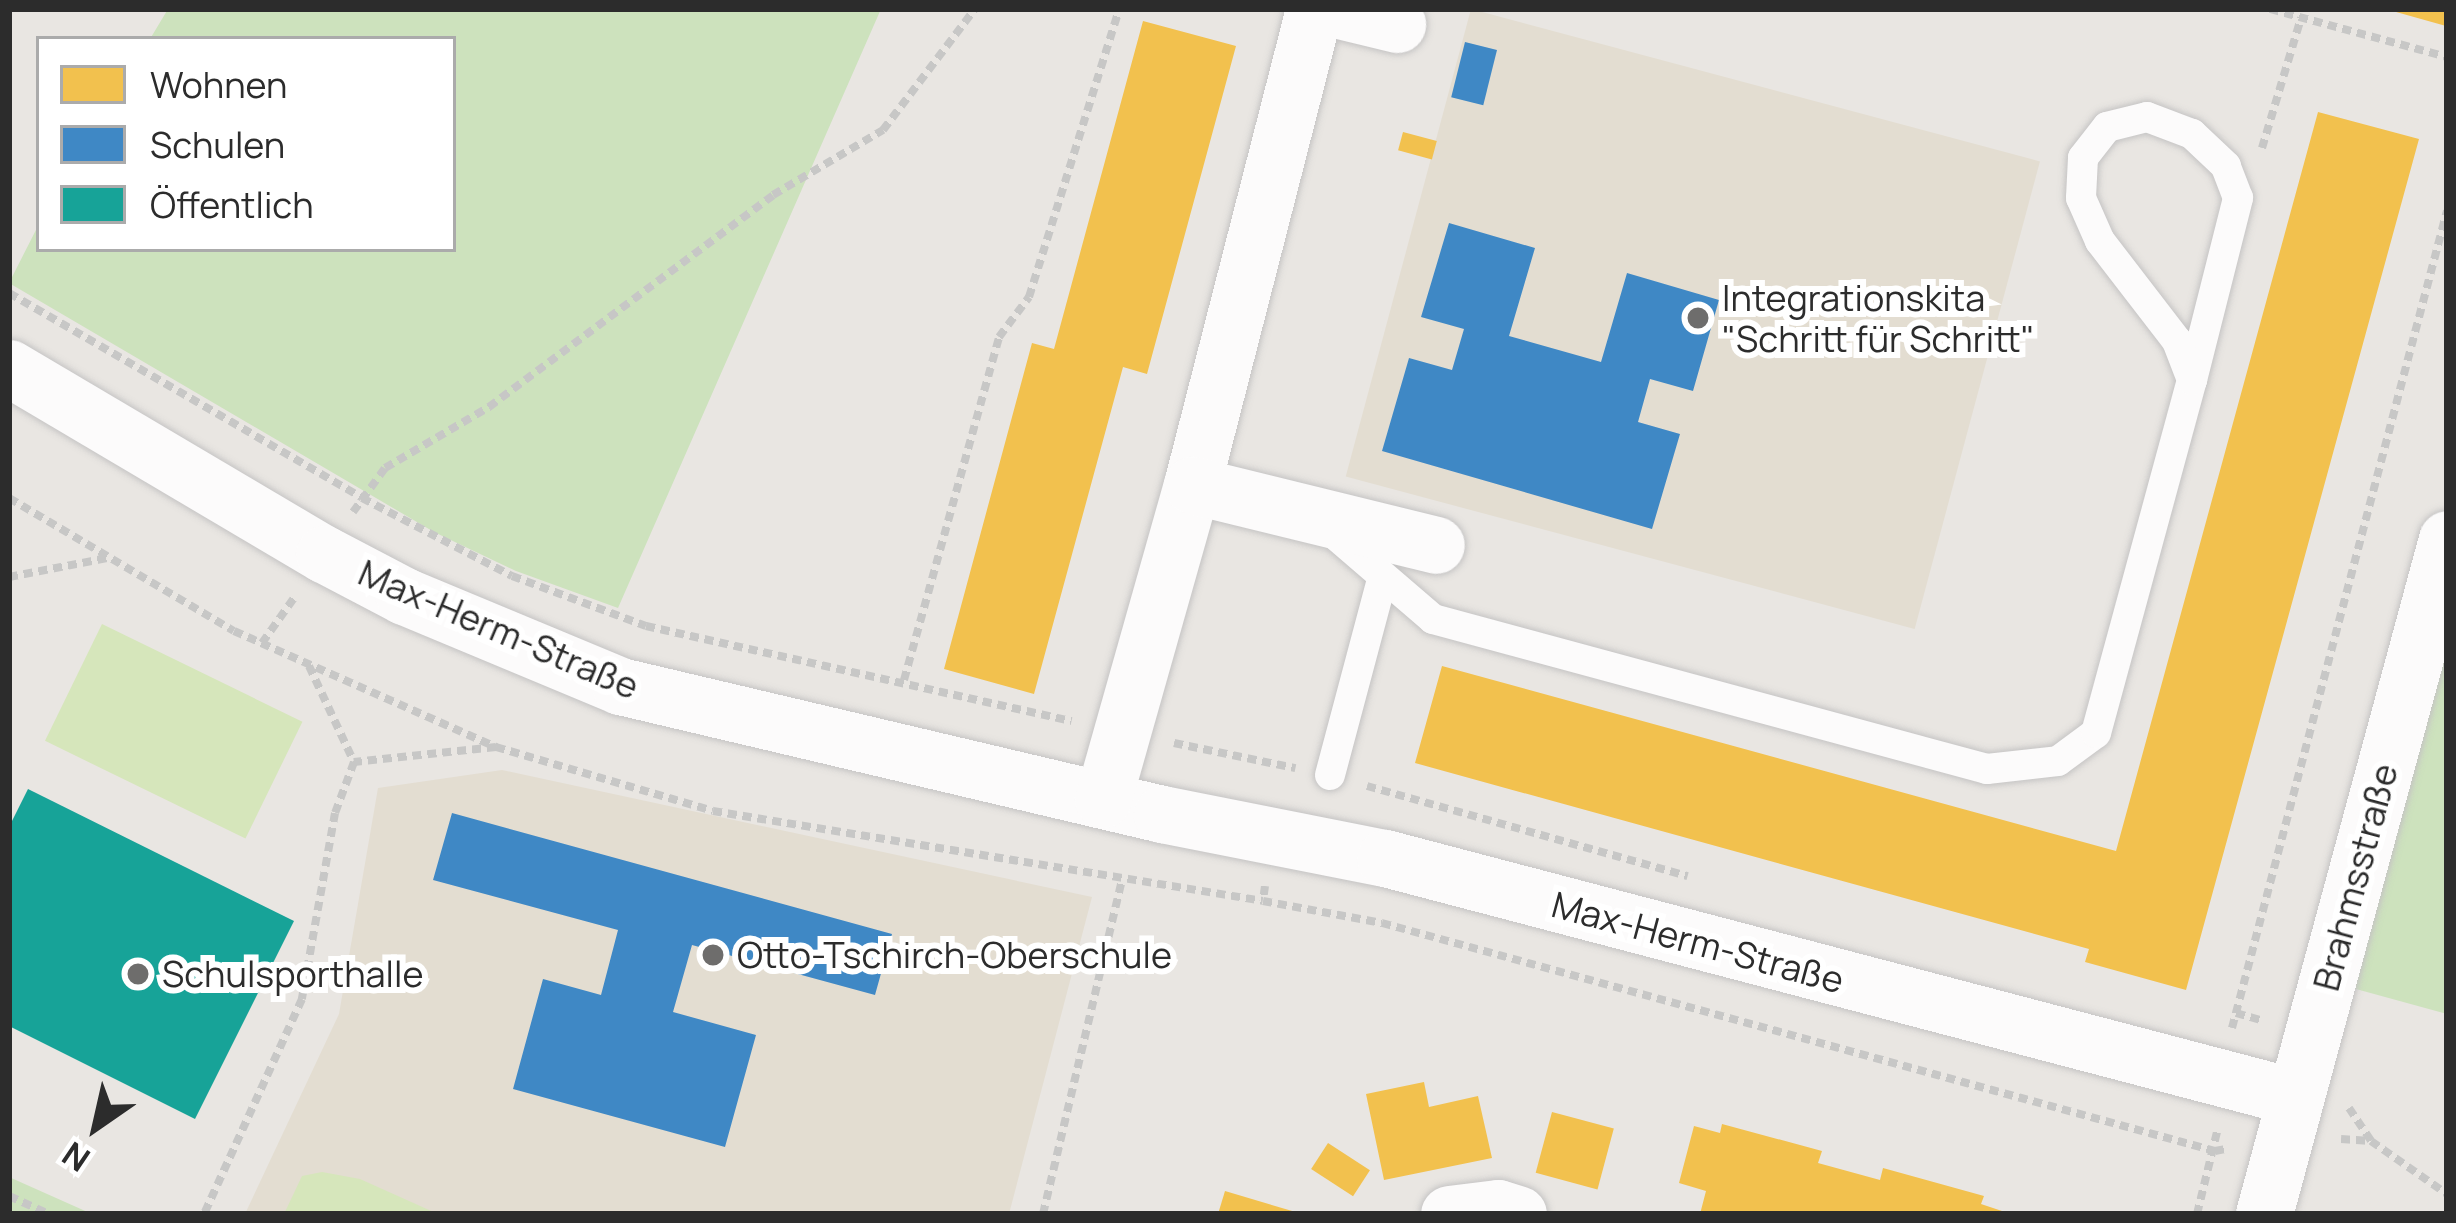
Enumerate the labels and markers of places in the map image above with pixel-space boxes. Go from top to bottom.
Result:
place label: Integrationskita "Schritt für Schritt" [1722,275,2035,360]
marker: Integrationskita "Schritt für Schritt" [1685,305,1711,331]
place label: Otto-Tschirch-Oberschule [737,933,1172,977]
marker: Otto-Tschirch-Oberschule [700,942,726,968]
place label: Schulsporthalle [162,952,423,996]
marker: Schulsporthalle [125,961,151,987]

